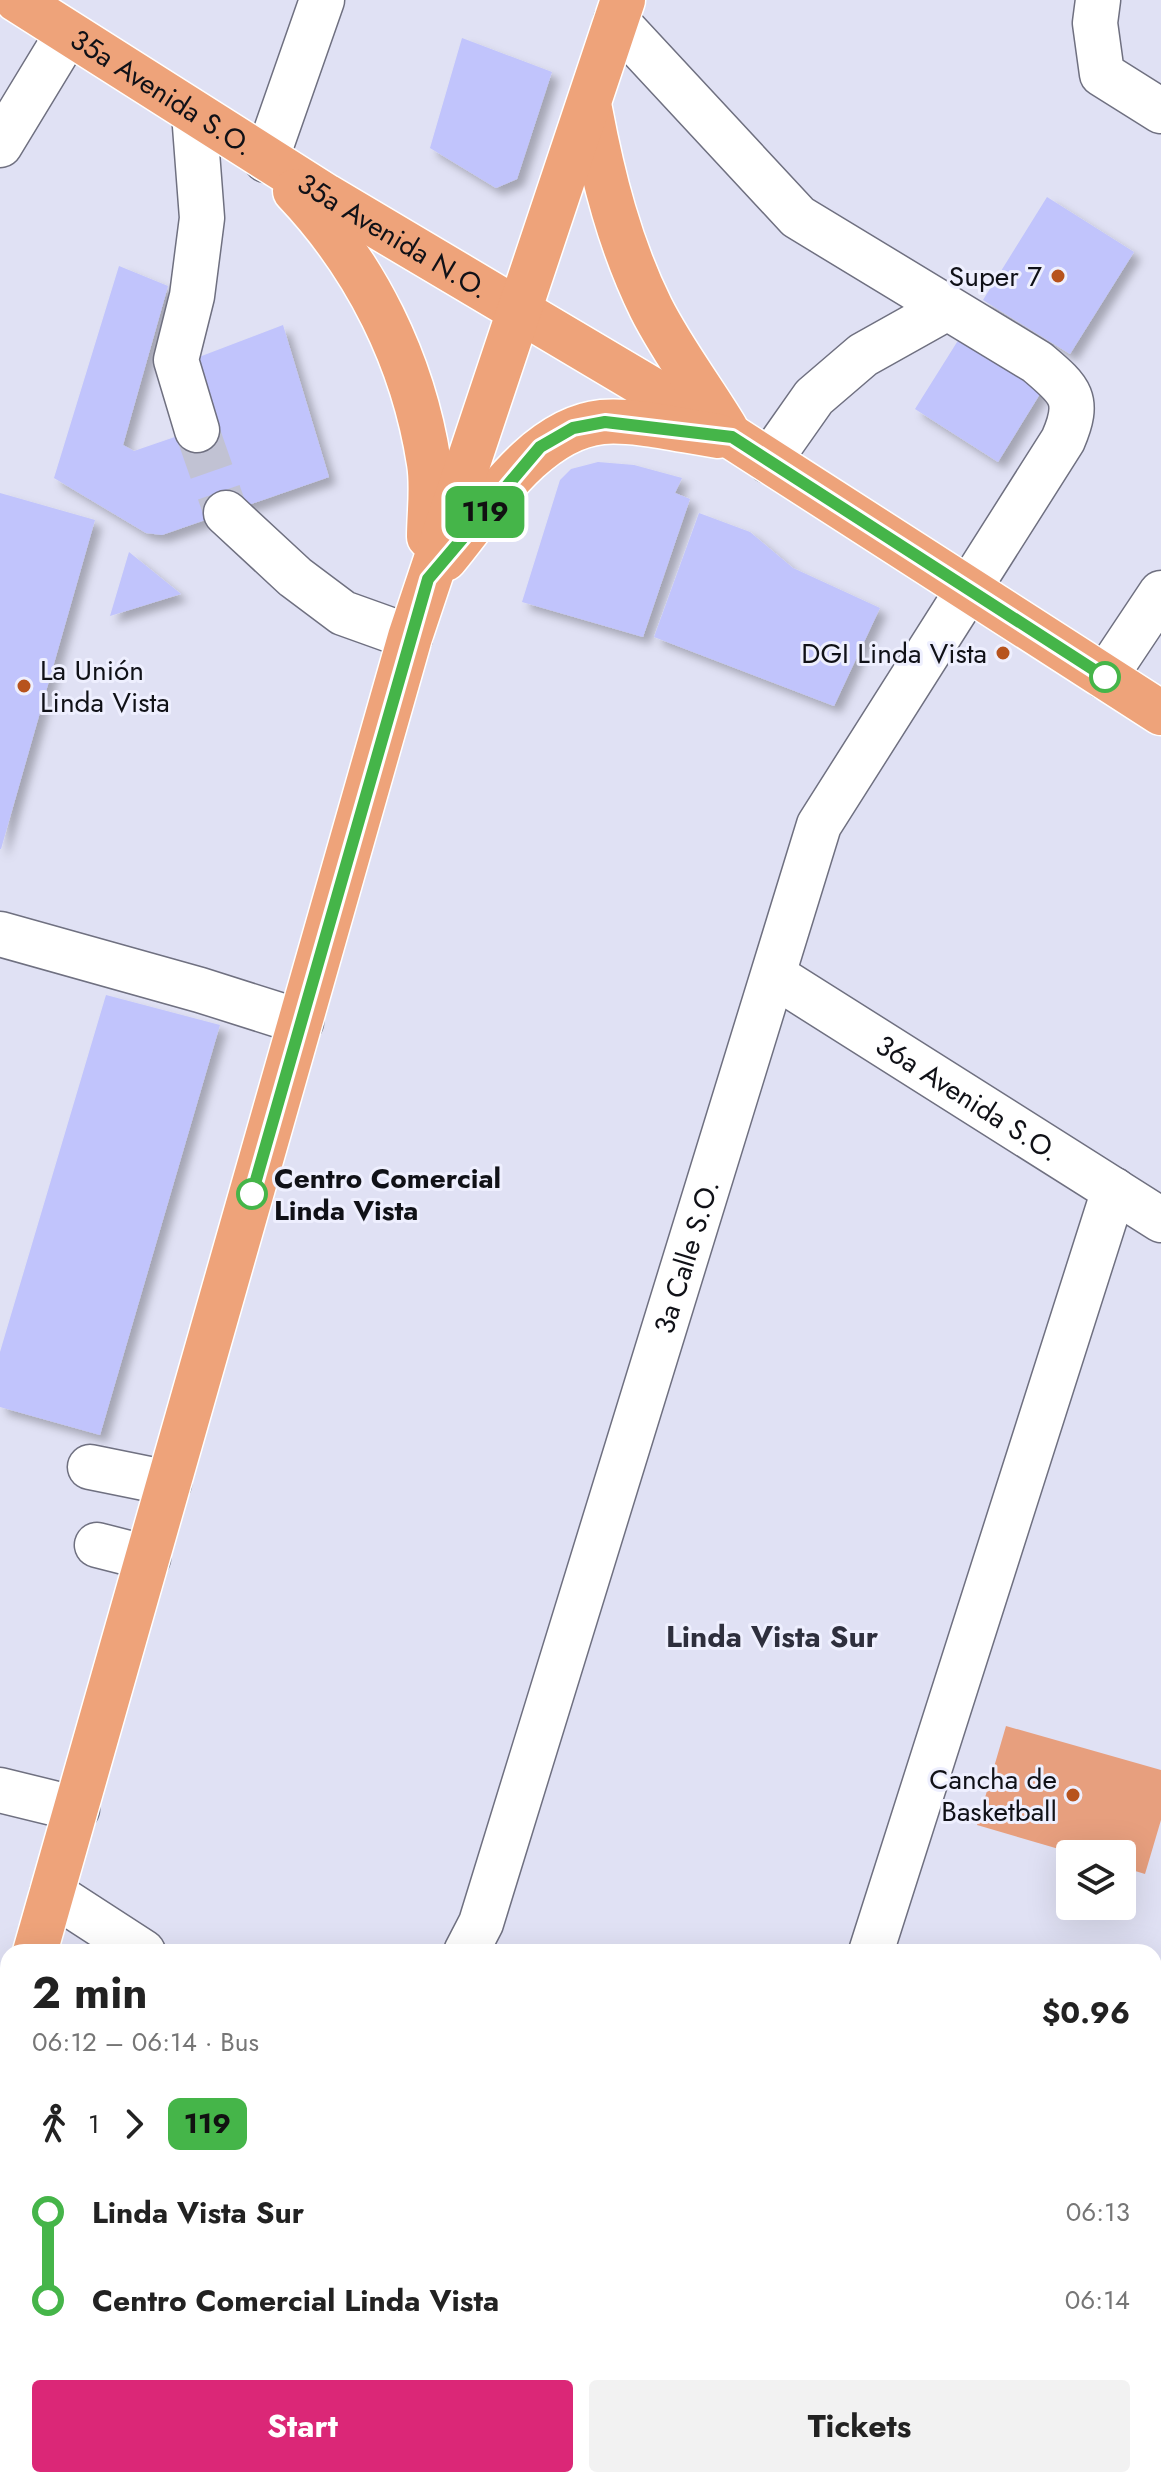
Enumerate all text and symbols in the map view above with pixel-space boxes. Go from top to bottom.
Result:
street label: 35a Avenida S.O. [63,19,262,166]
street label: 35a Avenida N.O. [290,163,496,309]
place label: Super 7 [949,256,1042,297]
marker: Super 7 [1049,267,1067,285]
line badge: 119 [439,486,531,538]
text: 119 [461,491,509,532]
place label: DGI Linda Vista [801,633,987,674]
marker: DGI Linda Vista [994,644,1012,662]
place label: La Unión Linda Vista [40,650,170,723]
unlabelled marker [1090,662,1120,692]
marker: La Unión Linda Vista [15,677,33,695]
street label: 36a Avenida S.O. [868,1024,1067,1171]
place label: Centro Comercial Linda Vista [274,1158,501,1231]
street label: 3a Calle S.O. [643,1174,729,1339]
marker: Centro Comercial Linda Vista [237,1179,267,1209]
district label: Linda Vista Sur [666,1615,879,1658]
place label: Cancha de Basketball [929,1759,1057,1832]
marker: Cancha de Basketball [1064,1786,1082,1804]
map controls [1056,1840,1136,1920]
button: layers [1056,1840,1136,1920]
text: 2 min [32,1961,148,2025]
text: $0.96 [1042,1991,1130,2034]
text: 06:12 – 06:14 · Bus [32,2023,259,2061]
icon: walk [32,2102,76,2146]
icon: forward [112,2102,156,2146]
text: 119 [184,2103,231,2144]
text: 1 [88,2105,100,2143]
text: Linda Vista Sur [92,2191,304,2234]
text: 06:13 [1066,2193,1130,2231]
text: Centro Comercial Linda Vista [92,2279,499,2322]
text: 06:14 [1065,2281,1130,2319]
button: Start [32,2380,573,2472]
button: Tickets [589,2380,1130,2472]

